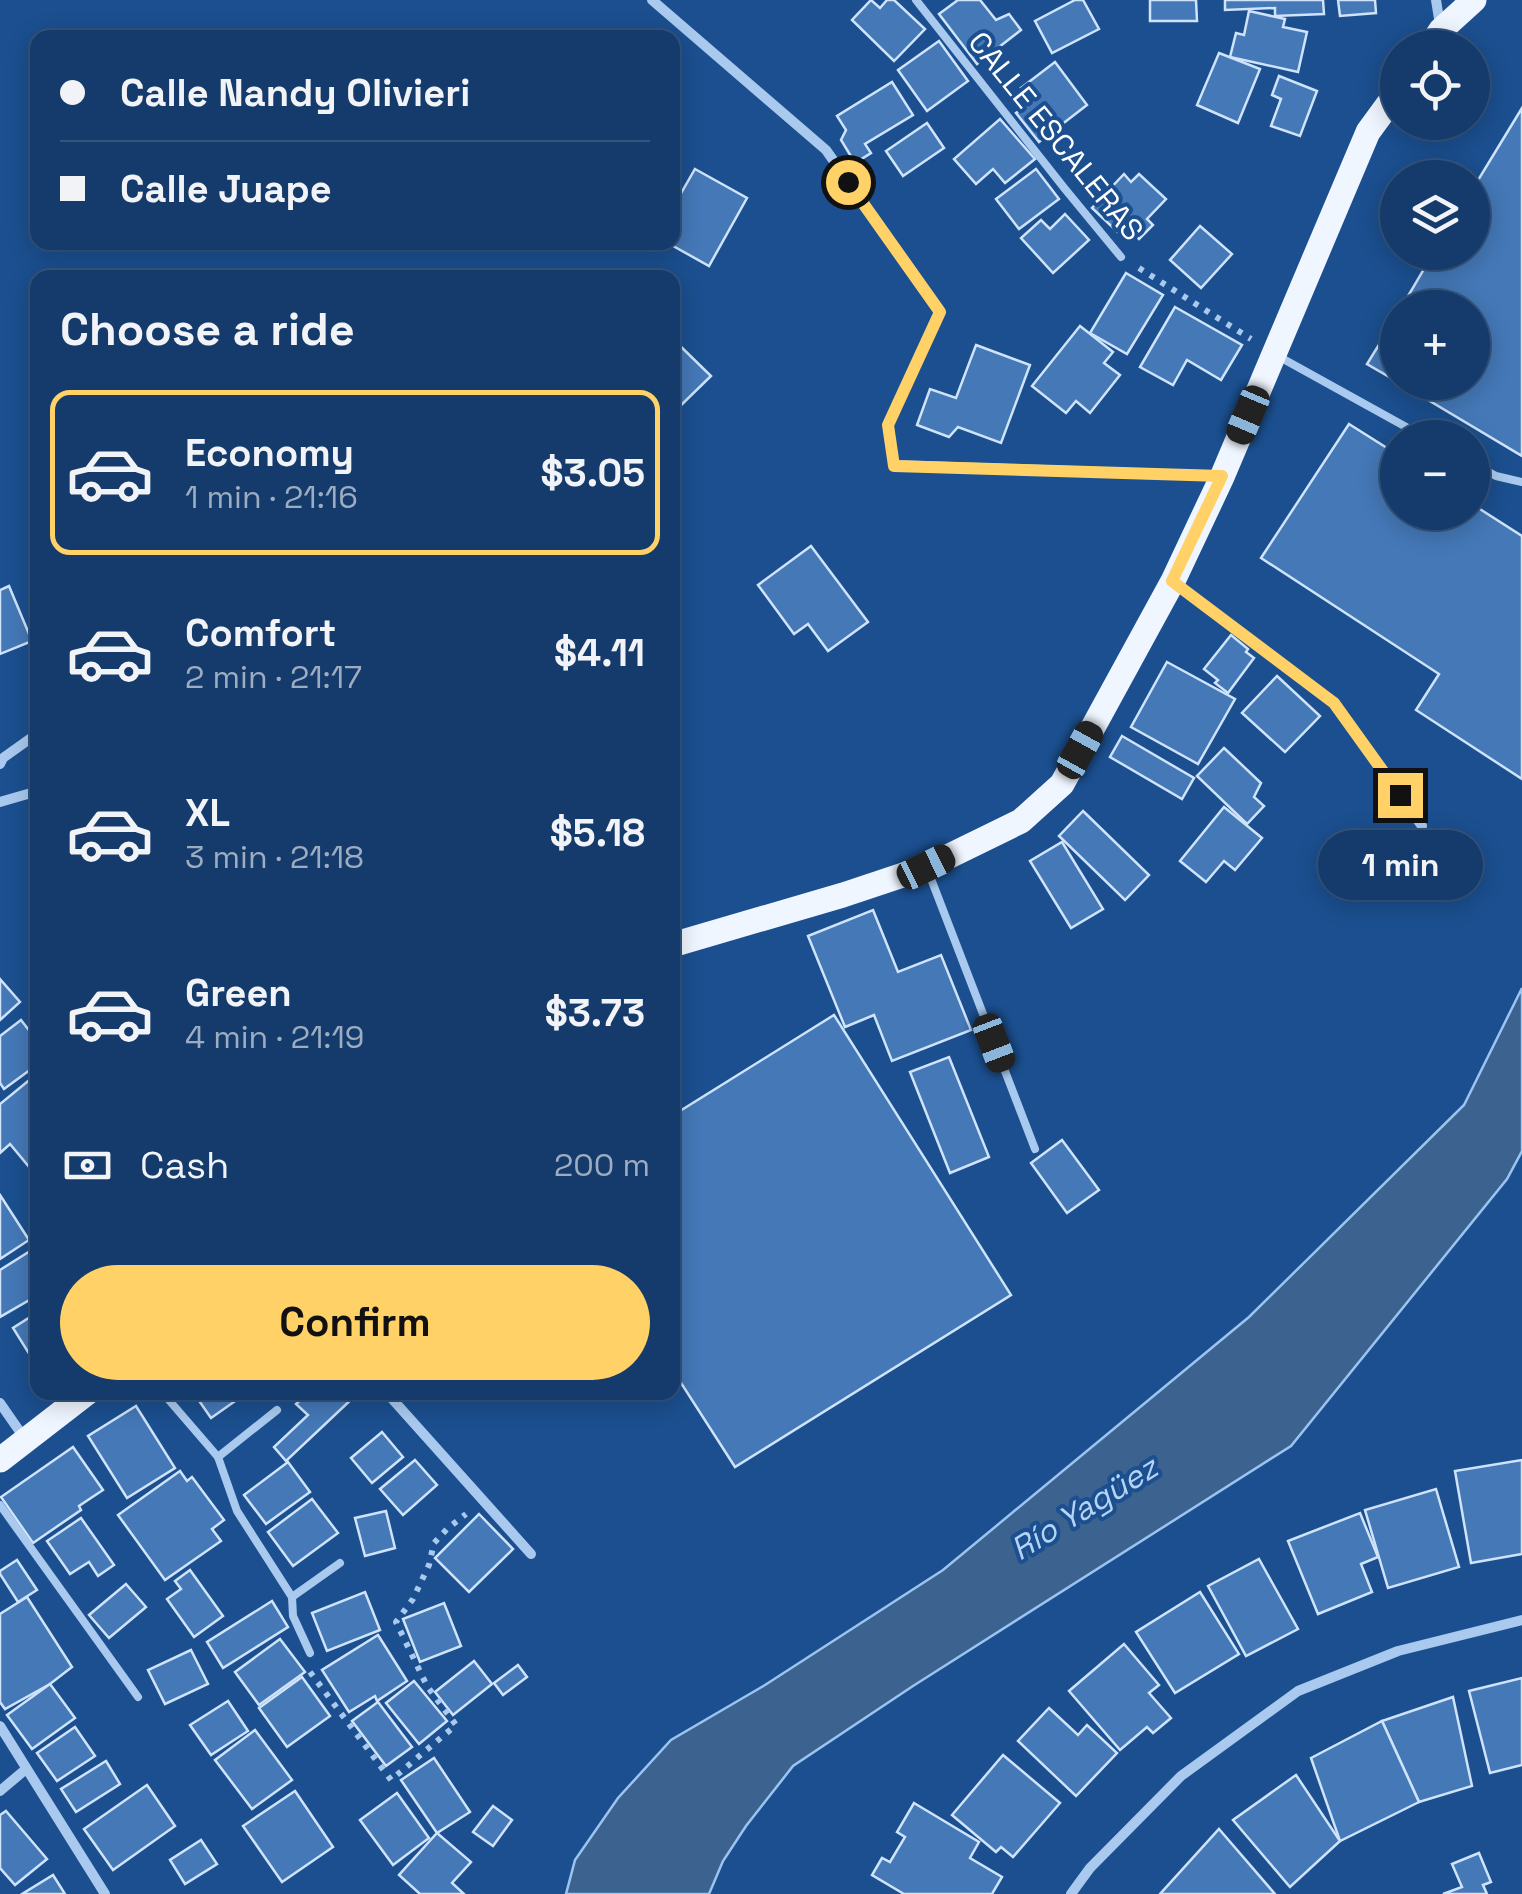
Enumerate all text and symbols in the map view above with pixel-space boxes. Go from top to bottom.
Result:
street label: CALLE ESCALERAS [960,23,1152,249]
map controls [1380,30,1490,530]
button: locate [1380,30,1490,140]
text: Calle Nandy Olivieri [120,69,470,117]
route start [826,160,871,205]
button: layers [1380,160,1490,270]
text: Calle Juape [120,165,332,213]
button: + [1380,290,1490,400]
text: Choose a ride [60,301,355,358]
car [1222,382,1274,448]
button: − [1380,420,1490,530]
icon: car [65,428,155,518]
text: Economy [185,429,354,477]
text: $3.05 [541,449,645,497]
text: 1 min · 21:16 [185,477,358,517]
icon: car [65,608,155,698]
text: Comfort [185,609,336,657]
text: $4.11 [554,629,645,677]
text: 2 min · 21:17 [185,657,362,697]
car [1052,716,1108,784]
route end [1378,773,1423,818]
icon: car [65,788,155,878]
text: XL [185,789,230,837]
text: $5.18 [550,809,645,857]
callout: 1 min [1318,830,1482,900]
text: 3 min · 21:18 [185,837,364,877]
car [892,840,960,894]
text: 1 min [1361,845,1440,885]
icon: car [65,968,155,1058]
text: Green [185,969,292,1017]
text: $3.73 [545,989,645,1037]
car [969,1010,1019,1076]
text: 4 min · 21:19 [185,1017,364,1057]
icon: cash [60,1138,115,1193]
text: Cash [140,1141,229,1189]
text: 200 m [554,1145,650,1185]
button: Confirm [60,1265,650,1380]
water label: Río Yagüez [1003,1446,1167,1569]

